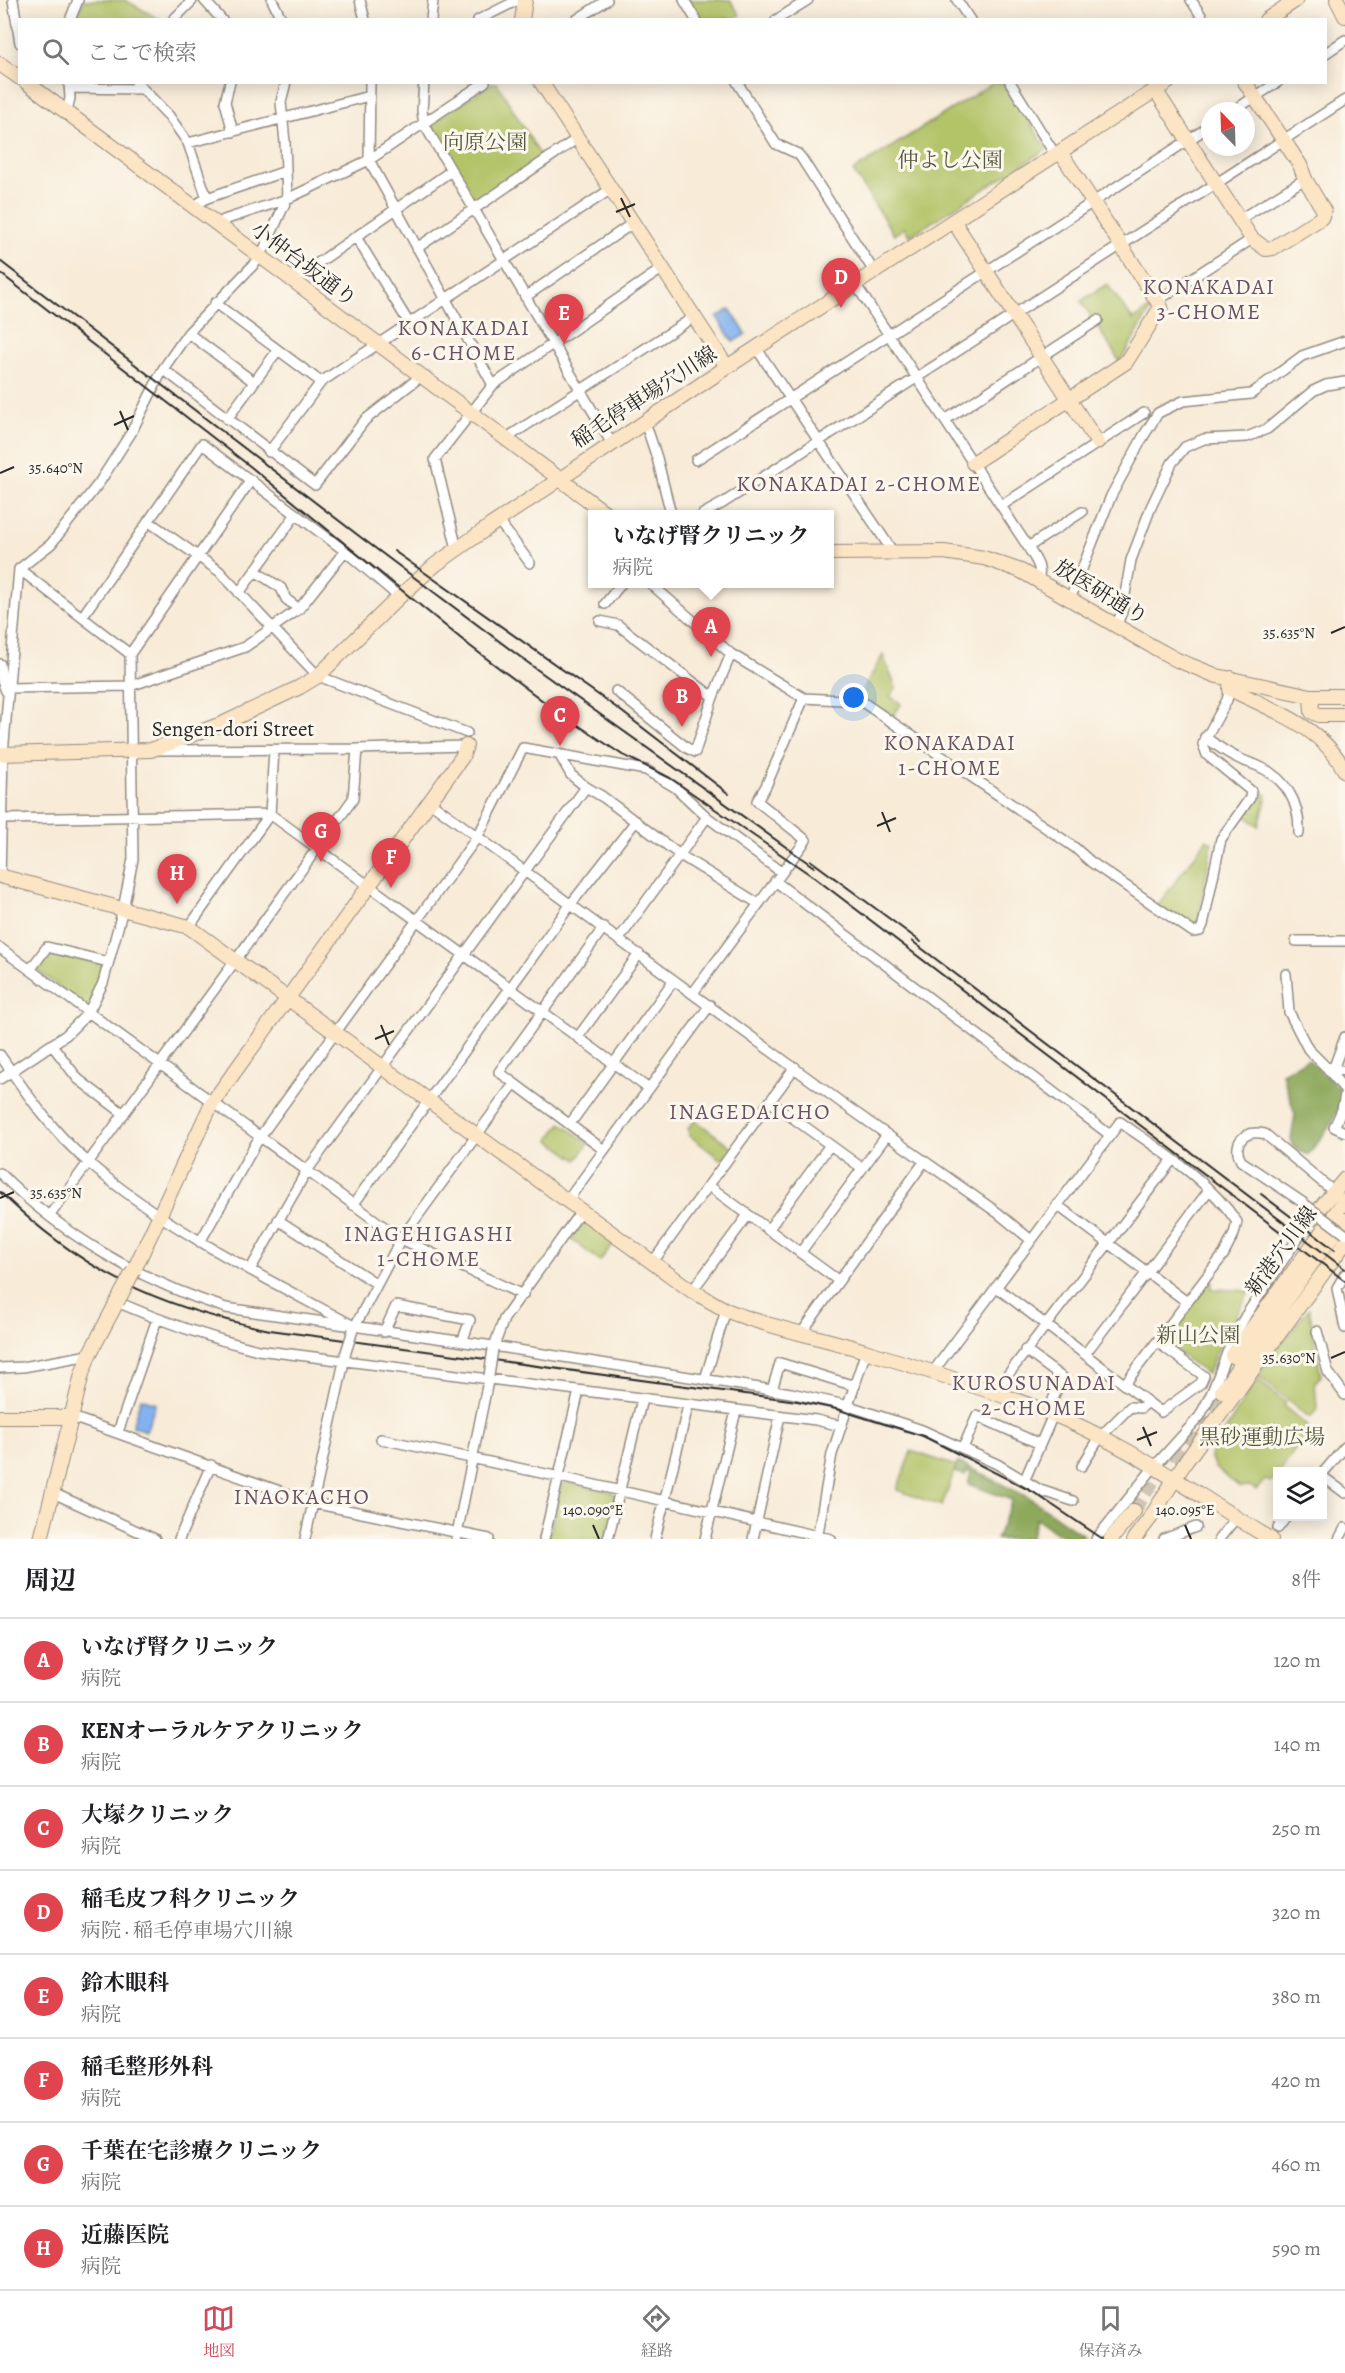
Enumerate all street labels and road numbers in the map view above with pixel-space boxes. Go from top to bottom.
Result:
street label: 小仲台坂通り [245,215,363,313]
street label: 稲毛停車場穴川線 [566,340,722,454]
street label: 放医研通り [1049,553,1153,631]
street label: Sengen-dori Street [152,715,314,743]
street label: 新港穴川線 [1239,1200,1323,1302]

